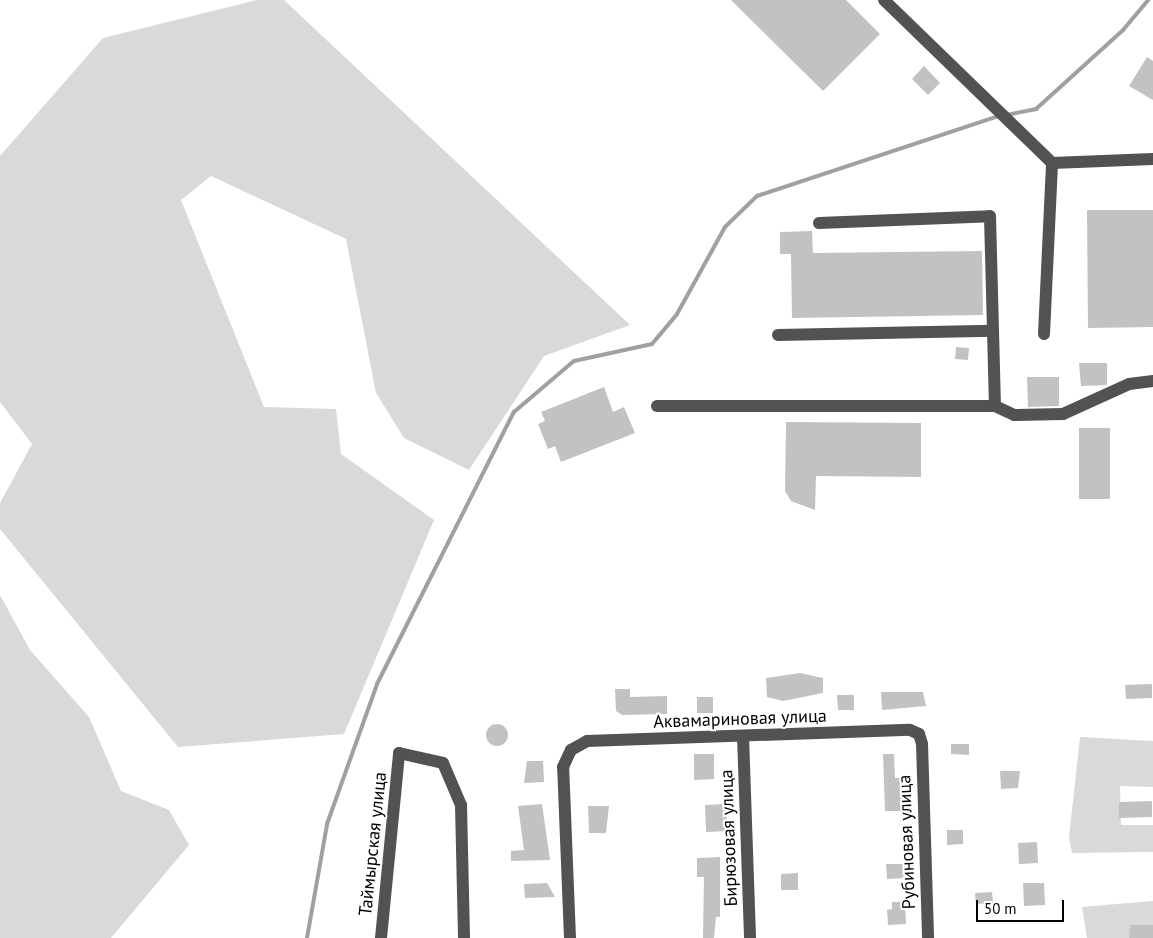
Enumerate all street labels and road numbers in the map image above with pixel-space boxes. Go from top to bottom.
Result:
street label: Аквамариновая улица [653,705,827,733]
street label: Бирюзовая улица [716,769,742,907]
street label: Таймырская улица [355,771,391,917]
street label: Рубиновая улица [894,774,920,910]

